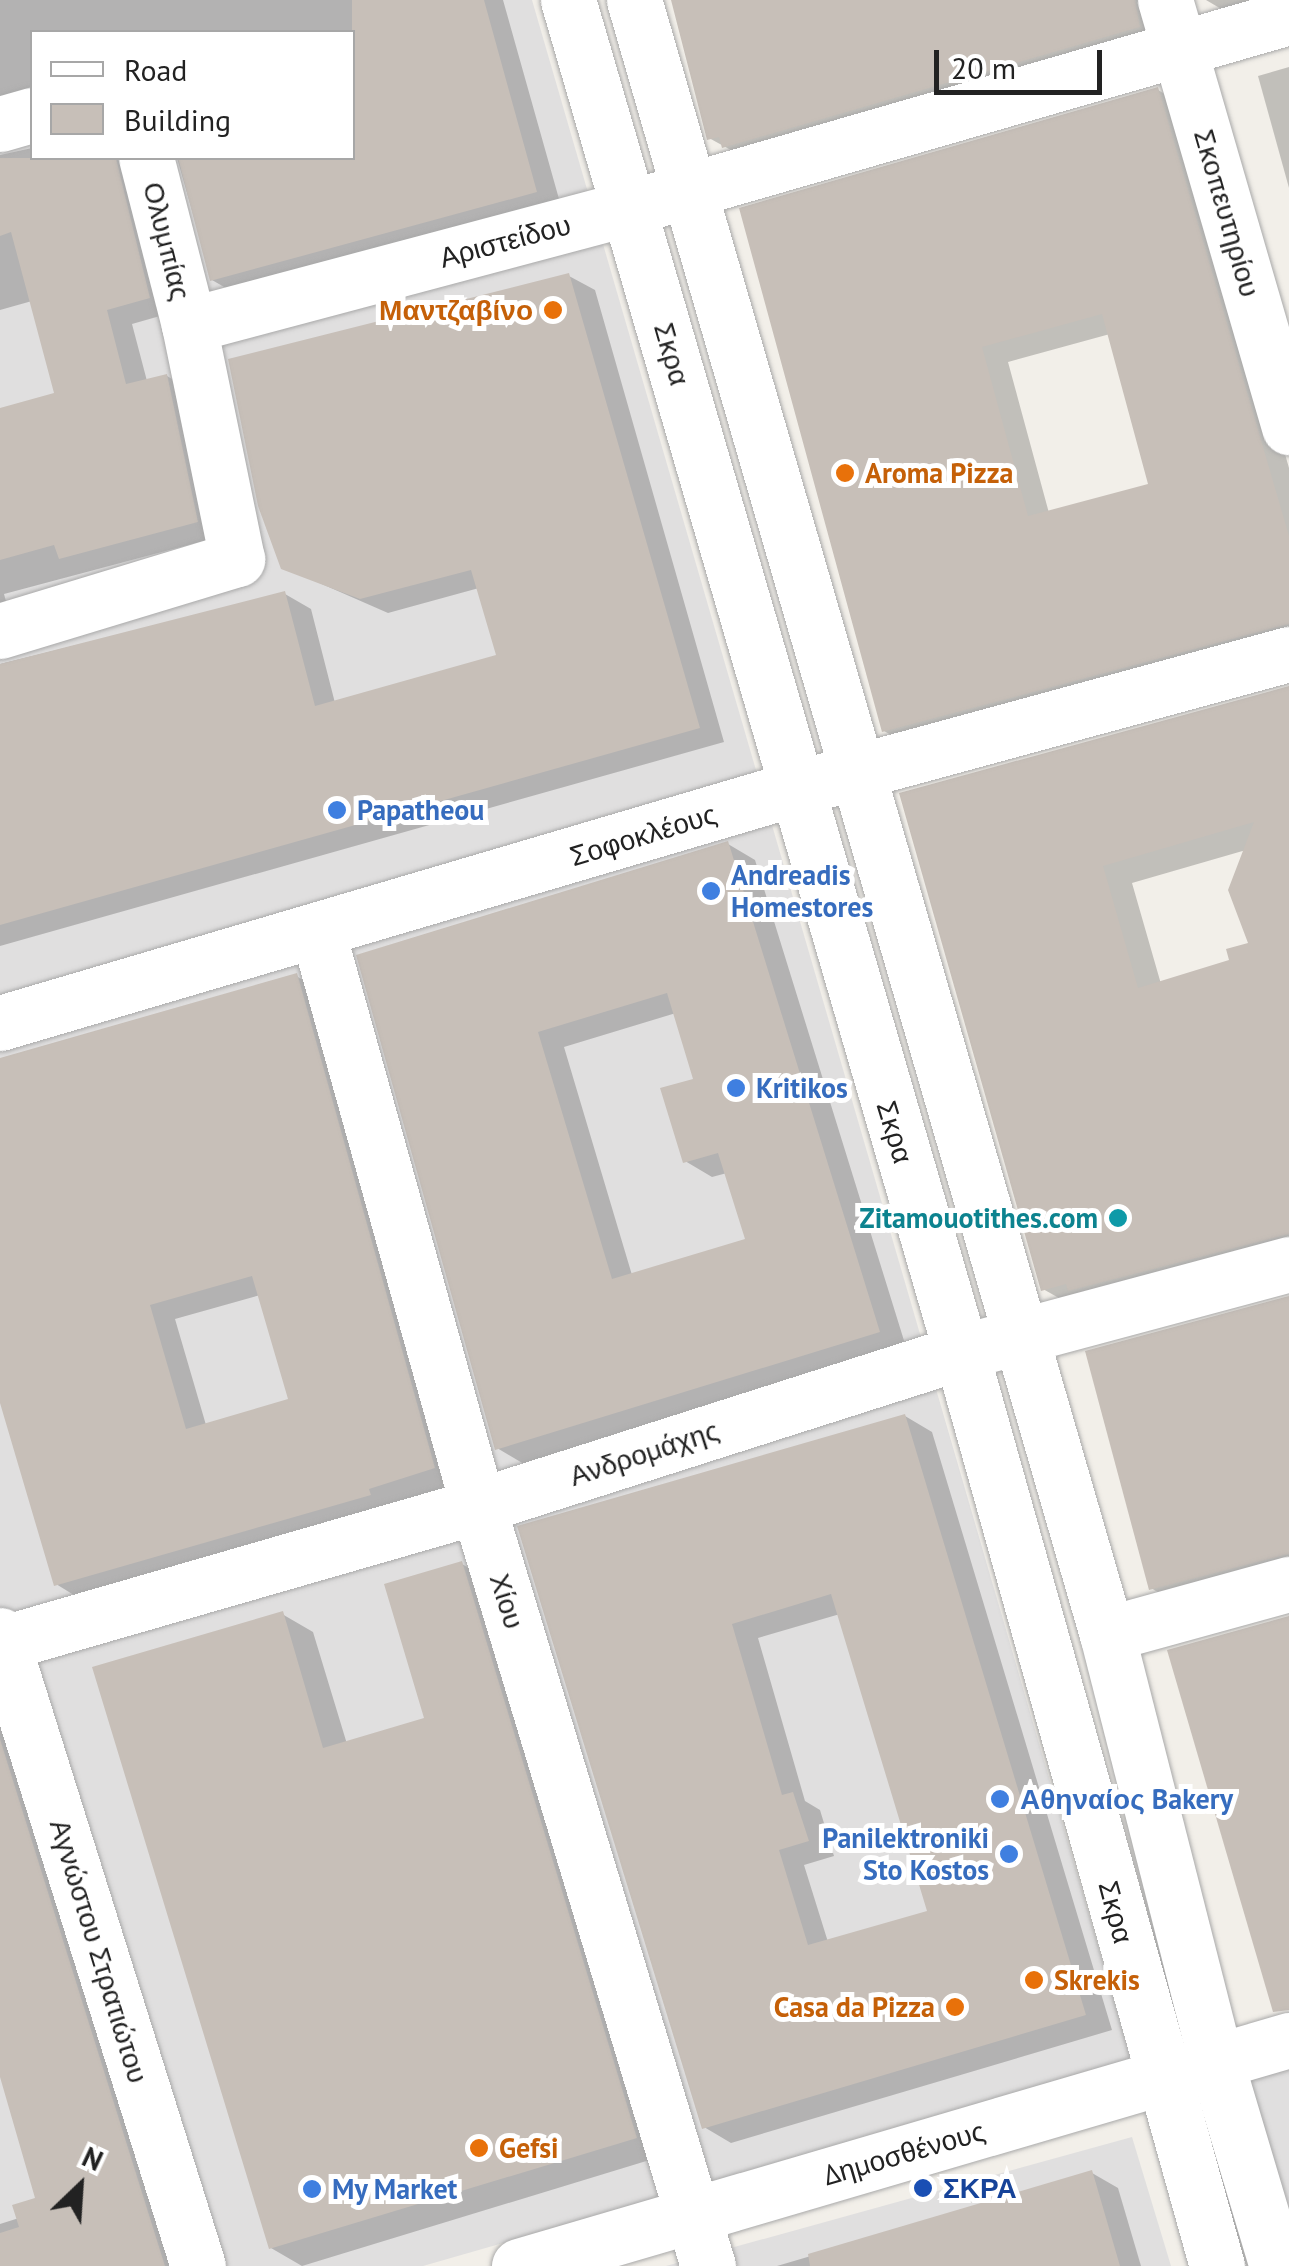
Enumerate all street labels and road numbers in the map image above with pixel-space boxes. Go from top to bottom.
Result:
street label: Σκοπευτηρίου [1187,125,1267,301]
street label: Ολυμπίας [136,179,198,303]
street label: Αριστείδου [436,207,574,275]
street label: Σκρα [647,319,697,389]
street label: Σοφοκλέους [566,797,720,873]
street label: Σκρα [870,1097,920,1167]
street label: Ανδρομάχης [565,1413,723,1493]
street label: Χίου [483,1569,531,1633]
street label: Αγνώστου Στρατιώτου [43,1815,155,2087]
street label: Σκρα [1092,1877,1140,1947]
street label: Δημοσθένους [819,2114,989,2192]

